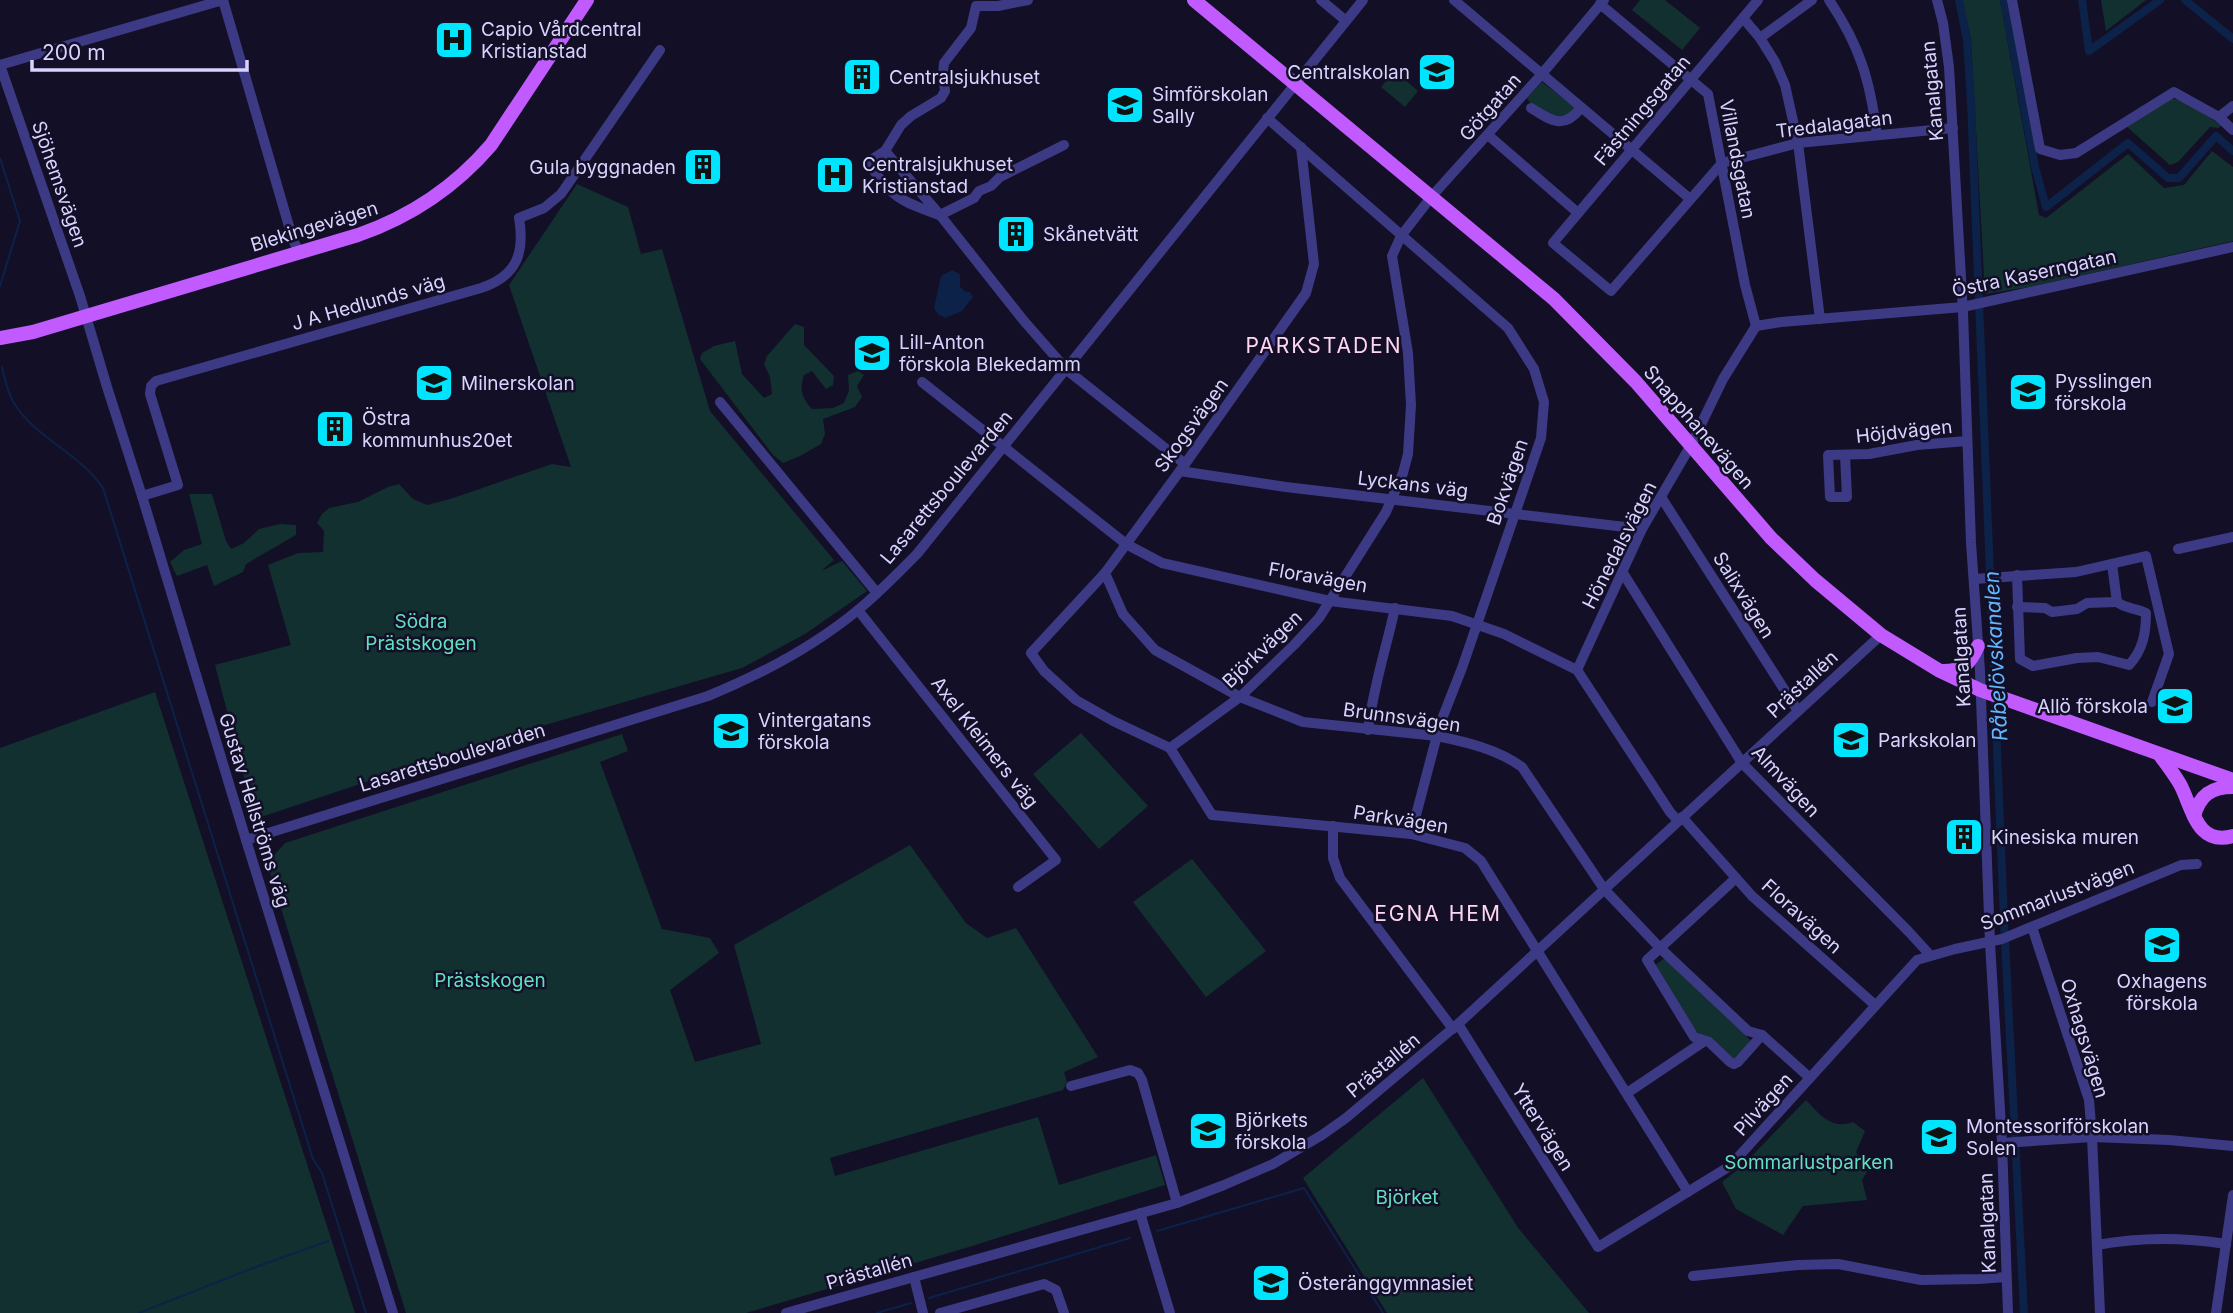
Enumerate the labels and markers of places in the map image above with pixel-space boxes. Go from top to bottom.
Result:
place label: Capio Vårdcentral Kristianstad [481,18,642,63]
hospital icon: Capio Vårdcentral Kristianstad [433,19,475,61]
school or university icon: Centralskolan [1416,51,1458,93]
building icon: Centralsjukhuset [841,56,883,98]
place label: Centralskolan [1287,61,1410,84]
place label: Centralsjukhuset [889,66,1040,89]
place label: Simförskolan Sally [1152,83,1268,128]
school or university icon: Simförskolan Sally [1104,84,1146,126]
building icon: Gula byggnaden [682,146,724,188]
place label: Centralsjukhuset Kristianstad [862,153,1013,198]
hospital icon: Centralsjukhuset Kristianstad [814,154,856,196]
place label: Gula byggnaden [529,156,676,179]
building icon: Skånetvätt [995,213,1037,255]
place label: Skånetvätt [1043,223,1138,246]
place label: Lill-Anton förskola Blekedamm [899,331,1081,376]
school or university icon: Lill-Anton förskola Blekedamm [851,332,893,374]
school or university icon: Milnerskolan [413,362,455,404]
place label: Pysslingen förskola [2055,370,2152,415]
school or university icon: Pysslingen förskola [2007,371,2049,413]
place label: Milnerskolan [461,372,575,395]
place label: Östra kommunhus20et [362,407,513,452]
building icon: Östra kommunhus20et [314,408,356,450]
school or university icon: Allö förskola [2154,685,2196,727]
place label: Allö förskola [2037,695,2148,718]
place label: Vintergatans förskola [758,709,871,754]
school or university icon: Vintergatans förskola [710,710,752,752]
school or university icon: Parkskolan [1830,719,1872,761]
place label: Parkskolan [1878,729,1977,752]
building icon: Kinesiska muren [1943,816,1985,858]
place label: Kinesiska muren [1991,826,2139,849]
school or university icon: Oxhagens förskola [2141,924,2183,966]
place label: Oxhagens förskola [2117,970,2207,1015]
place label: Björkets förskola [1235,1109,1308,1154]
school or university icon: Björkets förskola [1187,1110,1229,1152]
place label: Montessoriförskolan Solen [1966,1115,2149,1160]
school or university icon: Montessoriförskolan Solen [1918,1116,1960,1158]
school or university icon: Österänggymnasiet [1250,1262,1292,1304]
place label: Österänggymnasiet [1298,1272,1473,1295]

